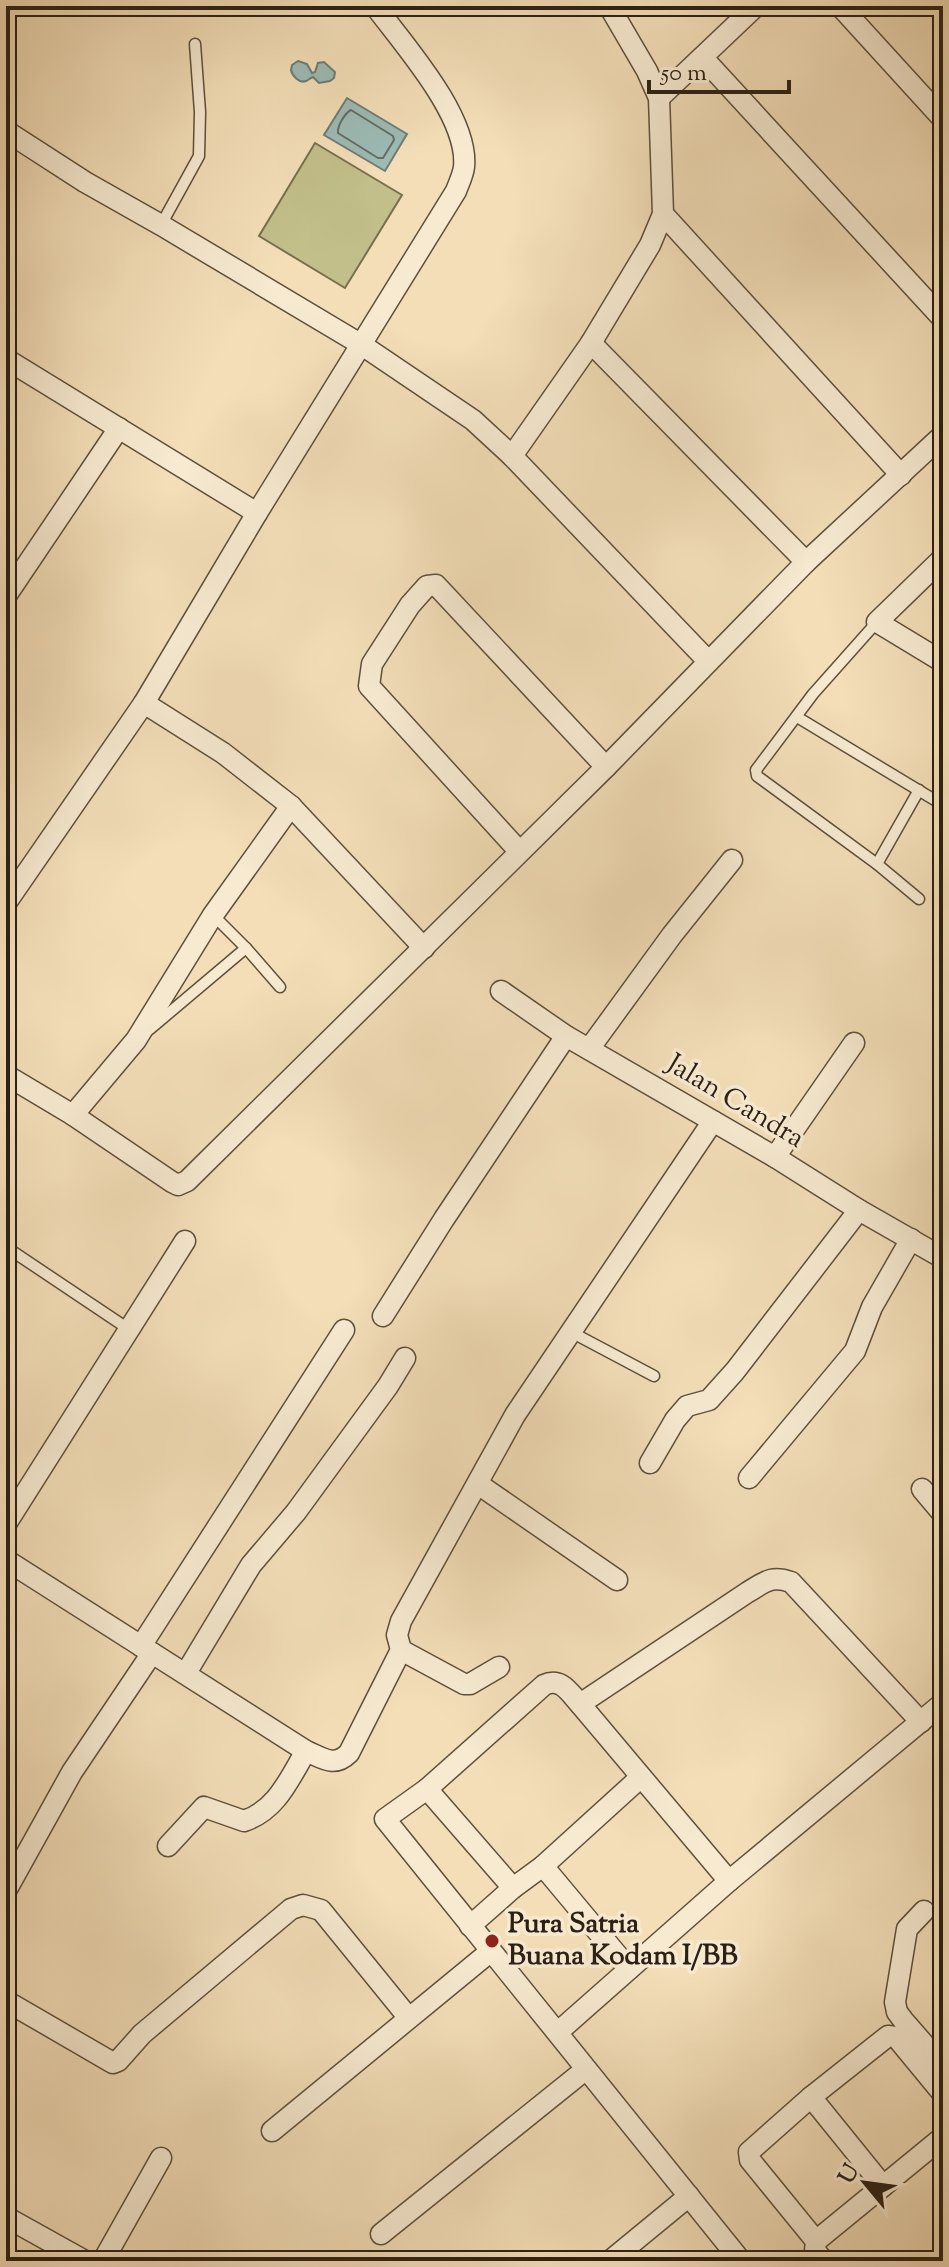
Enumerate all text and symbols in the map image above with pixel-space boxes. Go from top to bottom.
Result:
scale bar [649,44,789,94]
text: 50 m [659,57,707,91]
street label: Jalan Candra [657,1044,812,1159]
place label: Pura Satria Buana Kodam I/BB [508,1905,738,1977]
marker: Pura Satria Buana Kodam I/BB [483,1932,501,1950]
north arrow [825,2143,905,2223]
text: U [832,2159,869,2190]

